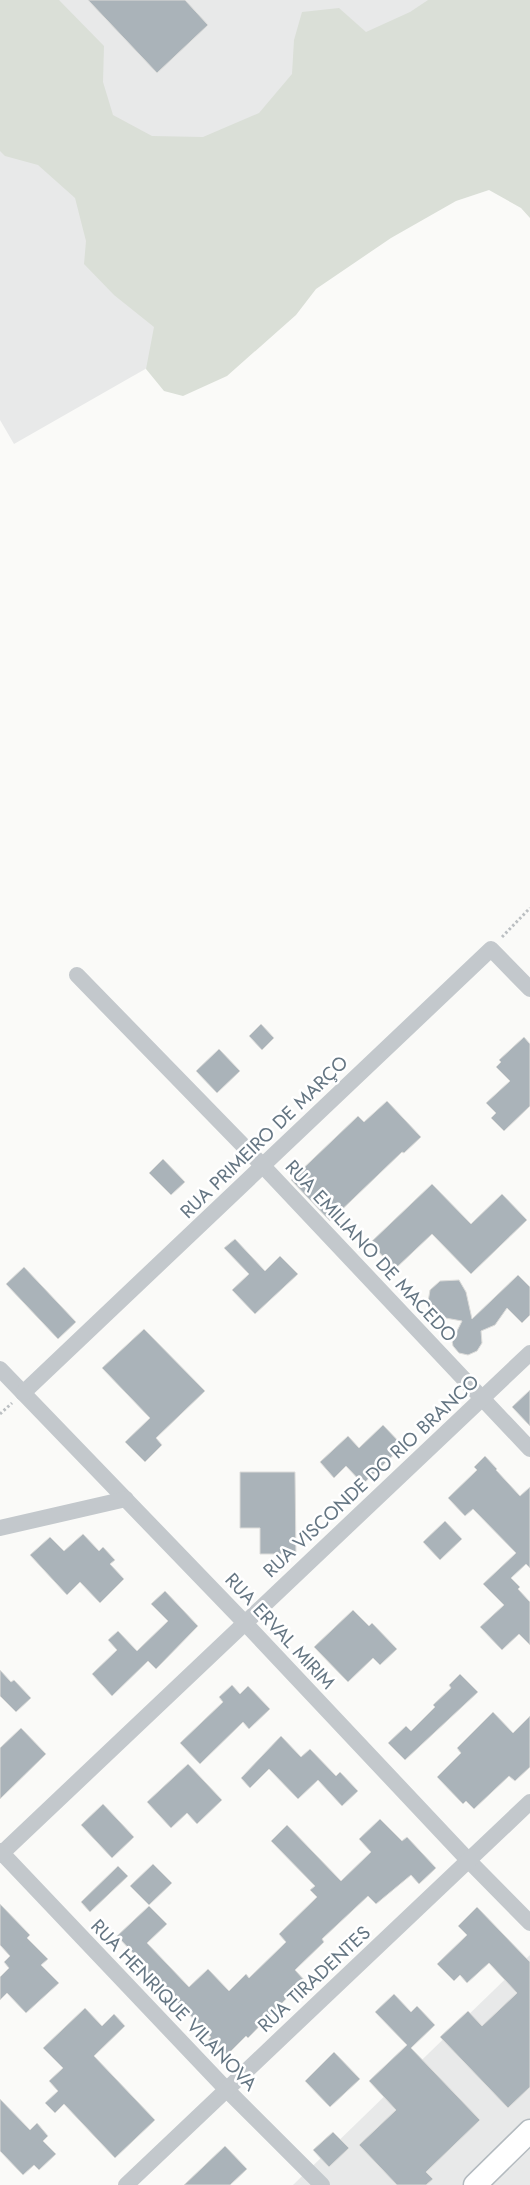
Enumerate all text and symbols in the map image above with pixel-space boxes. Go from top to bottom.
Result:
street label: RUA PRIMEIRO DE MARÇO [174,1049,354,1225]
street label: RUA EMILIANO DE MACEDO [279,1154,463,1348]
street label: RUA VISCONDE DO RIO BRANCO [257,1368,485,1584]
street label: RUA ERVAL MIRIM [219,1567,341,1695]
street label: RUA HENRIQUE VILANOVA [85,1913,264,2097]
street label: RUA TIRADENTES [252,1920,376,2038]

